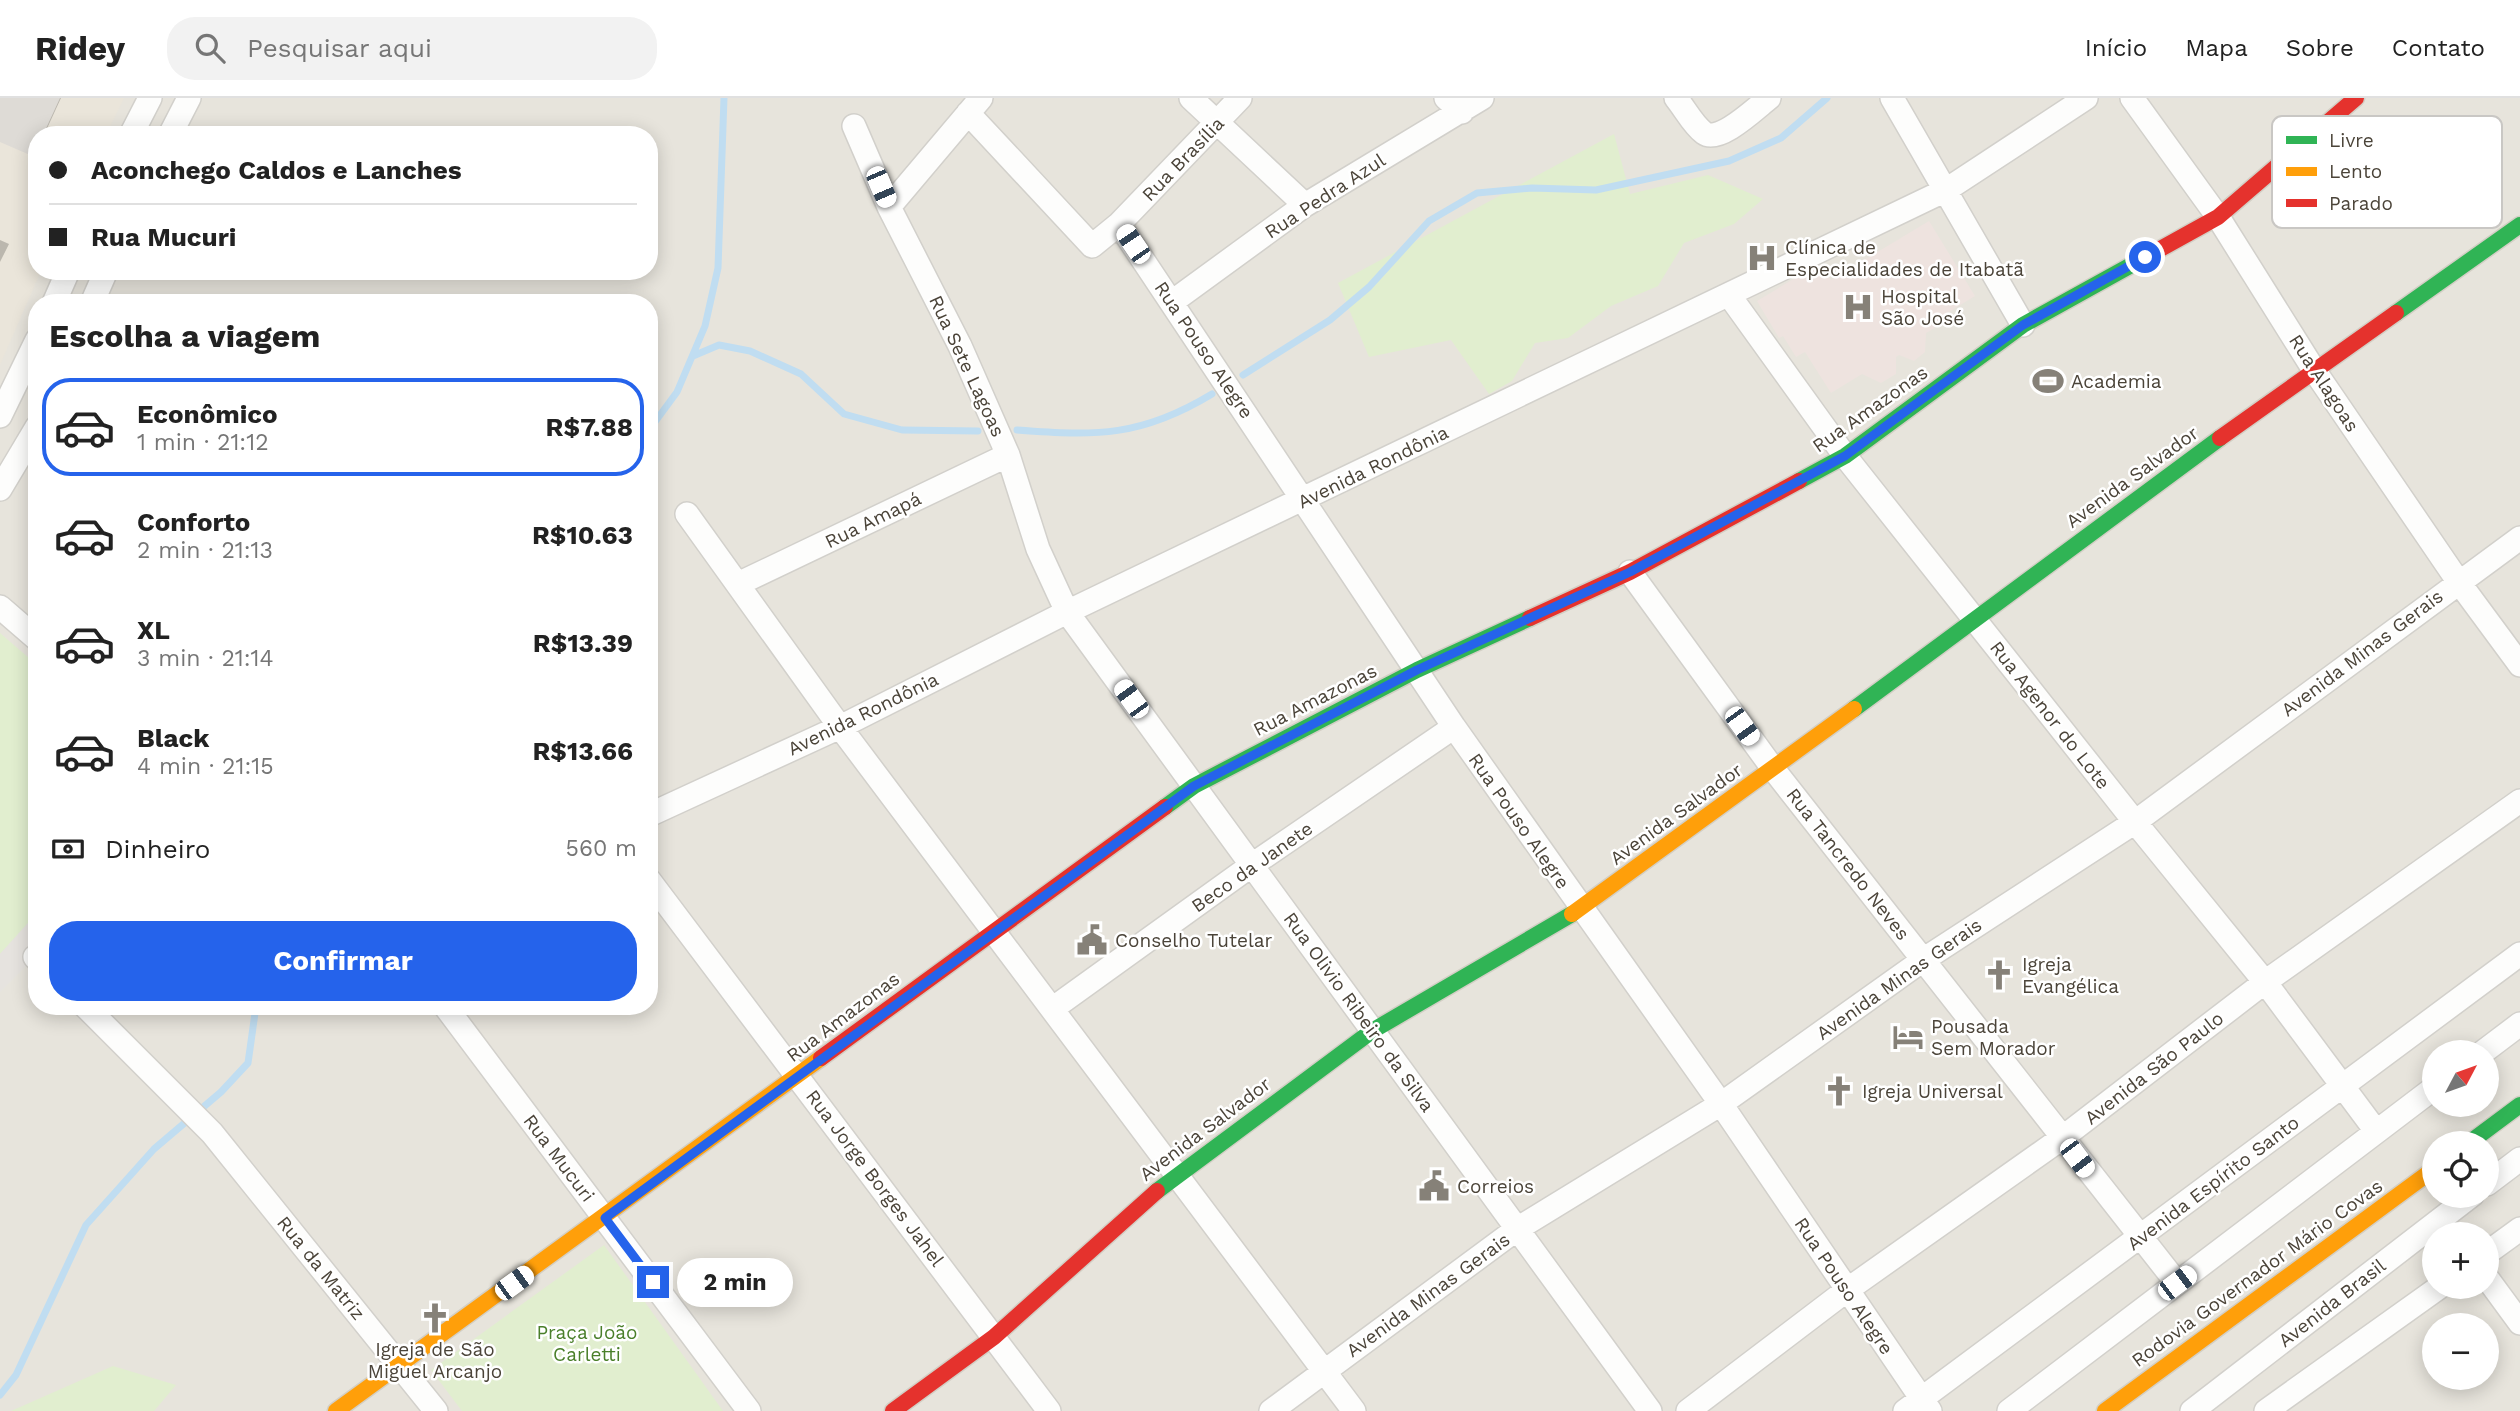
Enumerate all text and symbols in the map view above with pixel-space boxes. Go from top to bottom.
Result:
search box [167,17,657,80]
text: Ridey [35,29,125,68]
icon: search [191,29,229,67]
text: Pesquisar aqui [247,33,432,63]
text: Início [2085,34,2147,62]
text: Mapa [2185,34,2248,62]
text: Sobre [2286,34,2354,62]
text: Contato [2392,34,2485,62]
street label: Rua Brasília [1137,112,1229,206]
legend [2272,116,2502,228]
text: Livre [2329,129,2374,152]
street label: Rua Pedra Azul [1260,148,1390,243]
text: Aconchego Caldos e Lanches [91,155,462,185]
text: Lento [2329,160,2382,183]
car [864,164,899,210]
text: Parado [2329,192,2393,215]
car [1113,221,1154,267]
text: Rua Mucuri [91,222,236,252]
place label: Clínica de Especialidades de Itabatã [1785,236,2024,281]
hospital icon: Clínica de Especialidades de Itabatã [1745,241,1779,275]
route start [2129,241,2161,273]
street label: Rua Pouso Alegre [1150,277,1258,423]
place label: Hospital São José [1881,285,1964,330]
hospital icon: Hospital São José [1841,290,1875,324]
street label: Rua Sete Lagoas [924,292,1010,440]
text: Escolha a viagem [49,317,320,355]
street label: Rua Alagoas [2284,330,2364,436]
street label: Rua Amazonas [1808,361,1932,457]
sports icon: Academia [2031,364,2065,398]
place label: Academia [2071,370,2162,393]
icon: car [53,396,116,459]
text: Econômico [137,399,278,429]
text: R$7.88 [546,412,633,442]
street label: Avenida Rondônia [1294,420,1452,513]
street label: Avenida Salvador [2061,421,2203,533]
text: 1 min · 21:12 [137,429,269,456]
street label: Rua Amapá [821,487,925,553]
icon: car [53,504,116,567]
text: Conforto [137,507,250,537]
text: R$10.63 [532,520,633,550]
text: 2 min · 21:13 [137,537,273,564]
street label: Avenida Minas Gerais [2277,585,2447,721]
icon: car [53,612,116,675]
text: XL [137,615,170,645]
text: R$13.39 [533,628,633,658]
street label: Rua Agenor do Lote [1985,636,2115,794]
text: 3 min · 21:14 [137,645,274,672]
street label: Rua Amazonas [1249,659,1381,741]
street label: Avenida Rondônia [784,667,942,760]
car [1111,676,1152,722]
car [1722,703,1763,749]
icon: car [53,720,116,783]
text: Black [137,723,209,753]
text: R$13.66 [532,736,633,766]
street label: Rua Pouso Alegre [1464,749,1574,893]
text: 4 min · 21:15 [137,753,274,780]
street label: Avenida Salvador [1605,758,1747,870]
street label: Rua Tancredo Neves [1781,783,1915,945]
street label: Beco da Janete [1187,817,1317,917]
icon: cash [49,830,87,868]
text: Dinheiro [105,834,210,864]
text: 560 m [566,835,637,862]
street label: Rua Olivio Ribeiro da Silva [1279,908,1439,1117]
street label: Avenida Minas Gerais [1812,913,1986,1045]
button: Confirmar [49,921,637,1001]
public building icon: Conselho Tutelar [1075,923,1109,957]
place label: Conselho Tutelar [1115,929,1273,952]
place label: Igreja Evangélica [2022,953,2119,998]
church icon: Igreja Evangélica [1982,958,2016,992]
street label: Rua Amazonas [782,967,904,1067]
street label: Avenida São Paulo [2080,1007,2228,1129]
place label: Pousada Sem Morador [1931,1015,2056,1060]
hotel icon: Pousada Sem Morador [1891,1020,1925,1054]
north arrow [2422,1040,2499,1116]
map controls [2422,1040,2499,1390]
street label: Avenida Salvador [1135,1072,1275,1186]
church icon: Igreja Universal [1822,1074,1856,1108]
place label: Igreja Universal [1862,1080,2003,1103]
street label: Rua Jorge Borges Jahel [801,1085,949,1271]
street label: Rua Mucuri [519,1110,599,1206]
street label: Avenida Espírito Santo [2122,1111,2304,1255]
button: locate [2422,1131,2499,1208]
car [2056,1135,2099,1181]
public building icon: Correios [1417,1169,1451,1203]
street label: Rodovia Governador Mário Covas [2127,1174,2387,1372]
place label: Correios [1457,1175,1534,1198]
street label: Rua da Matriz [272,1211,370,1325]
street label: Rua Pouso Alegre [1790,1213,1898,1359]
button: + [2422,1222,2499,1299]
street label: Avenida Minas Gerais [1342,1228,1514,1362]
street label: Avenida Brasil [2274,1254,2390,1352]
callout: 2 min [678,1258,793,1306]
car [491,1262,538,1304]
car [2154,1262,2201,1304]
route end [637,1266,669,1298]
text: 2 min [704,1269,766,1296]
church icon: Igreja de São Miguel Arcanjo [418,1301,452,1335]
button: − [2422,1313,2499,1390]
park label: Praça João Carletti [537,1321,637,1366]
place label: Igreja de São Miguel Arcanjo [368,1338,502,1383]

